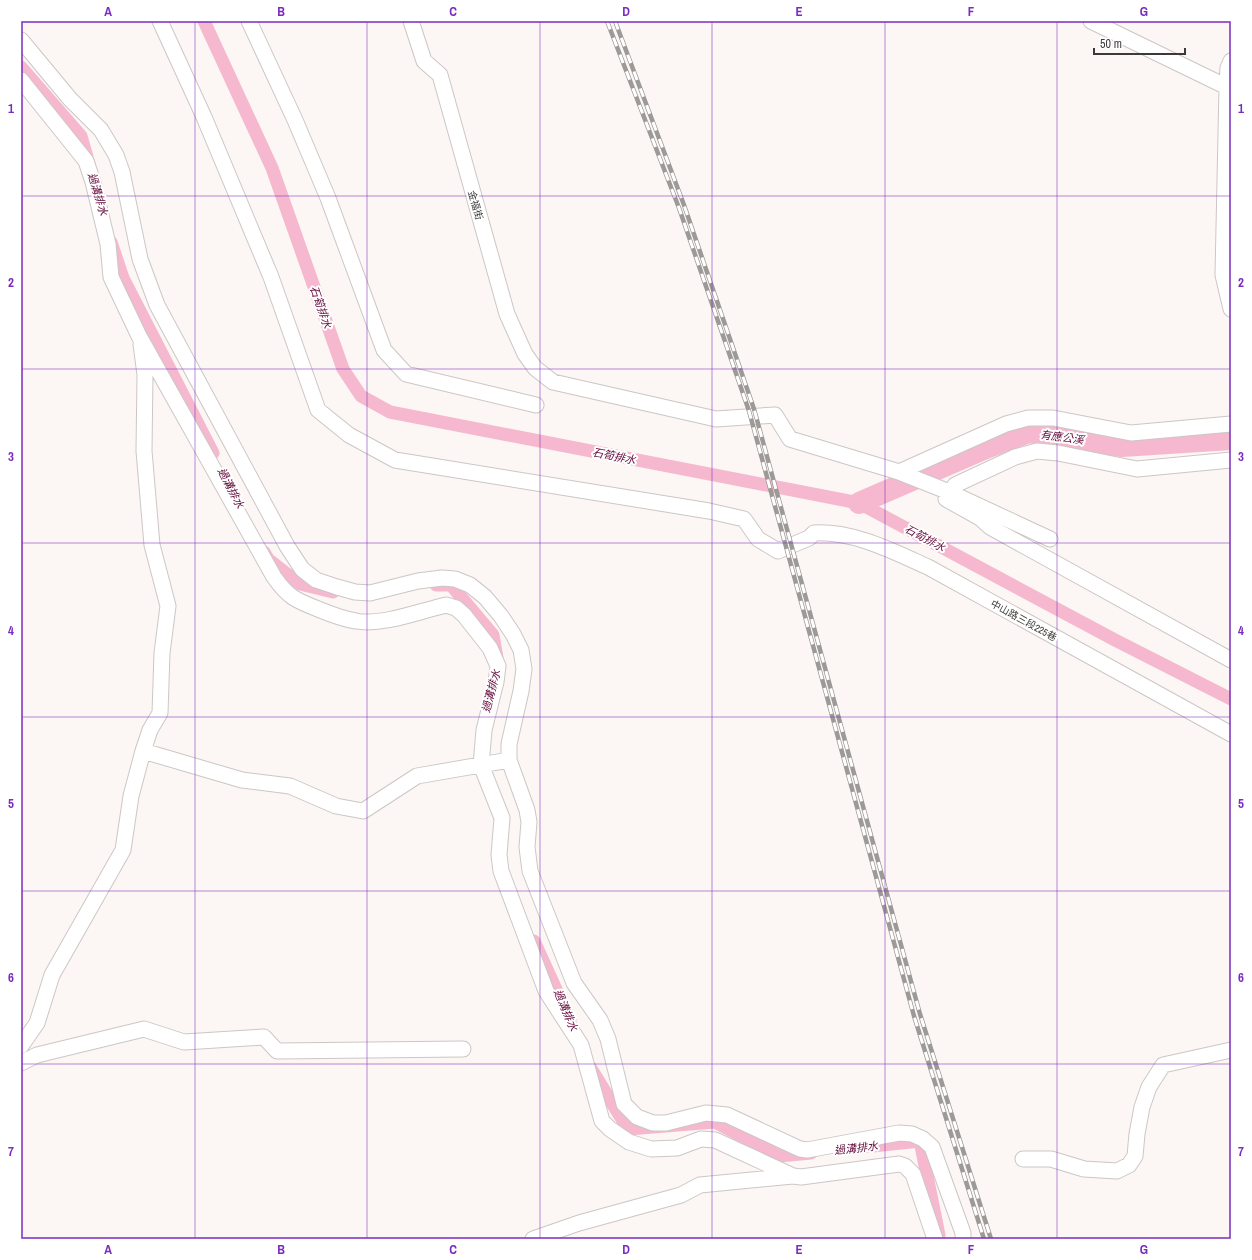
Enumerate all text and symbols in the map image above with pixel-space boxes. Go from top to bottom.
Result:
text: A [104,3,112,20]
text: B [277,3,285,20]
text: C [449,3,457,20]
text: D [622,3,630,20]
text: E [795,3,803,20]
text: F [968,3,975,20]
text: G [1140,3,1148,20]
scale bar [1094,30,1185,56]
text: 50 m [1100,36,1122,52]
text: 1 [8,100,14,117]
text: 1 [1238,100,1244,117]
water label: 過溝排水 [85,171,111,218]
street label: 金福街 [465,189,486,221]
text: 2 [8,274,14,291]
text: 2 [1238,274,1244,291]
water label: 石筍排水 [307,284,335,331]
water label: 有應公溪 [1039,427,1087,447]
water label: 石筍排水 [591,445,638,467]
text: 3 [8,448,14,465]
text: 3 [1238,448,1244,465]
water label: 過溝排水 [215,465,248,512]
water label: 石筍排水 [902,521,949,555]
street label: 中山路三段225巷 [988,597,1059,644]
text: 4 [8,622,14,639]
text: 4 [1238,622,1244,639]
water label: 過溝排水 [479,667,504,714]
text: 5 [8,795,14,812]
text: 5 [1238,795,1244,812]
text: 6 [8,969,14,986]
text: 6 [1238,969,1244,986]
water label: 過溝排水 [551,987,581,1034]
water label: 過溝排水 [833,1139,880,1157]
text: 7 [8,1143,14,1160]
text: 7 [1238,1143,1244,1160]
text: A [104,1241,112,1258]
text: B [277,1241,285,1258]
text: C [449,1241,457,1258]
text: D [622,1241,630,1258]
text: E [795,1241,803,1258]
text: F [968,1241,975,1258]
text: G [1140,1241,1148,1258]

